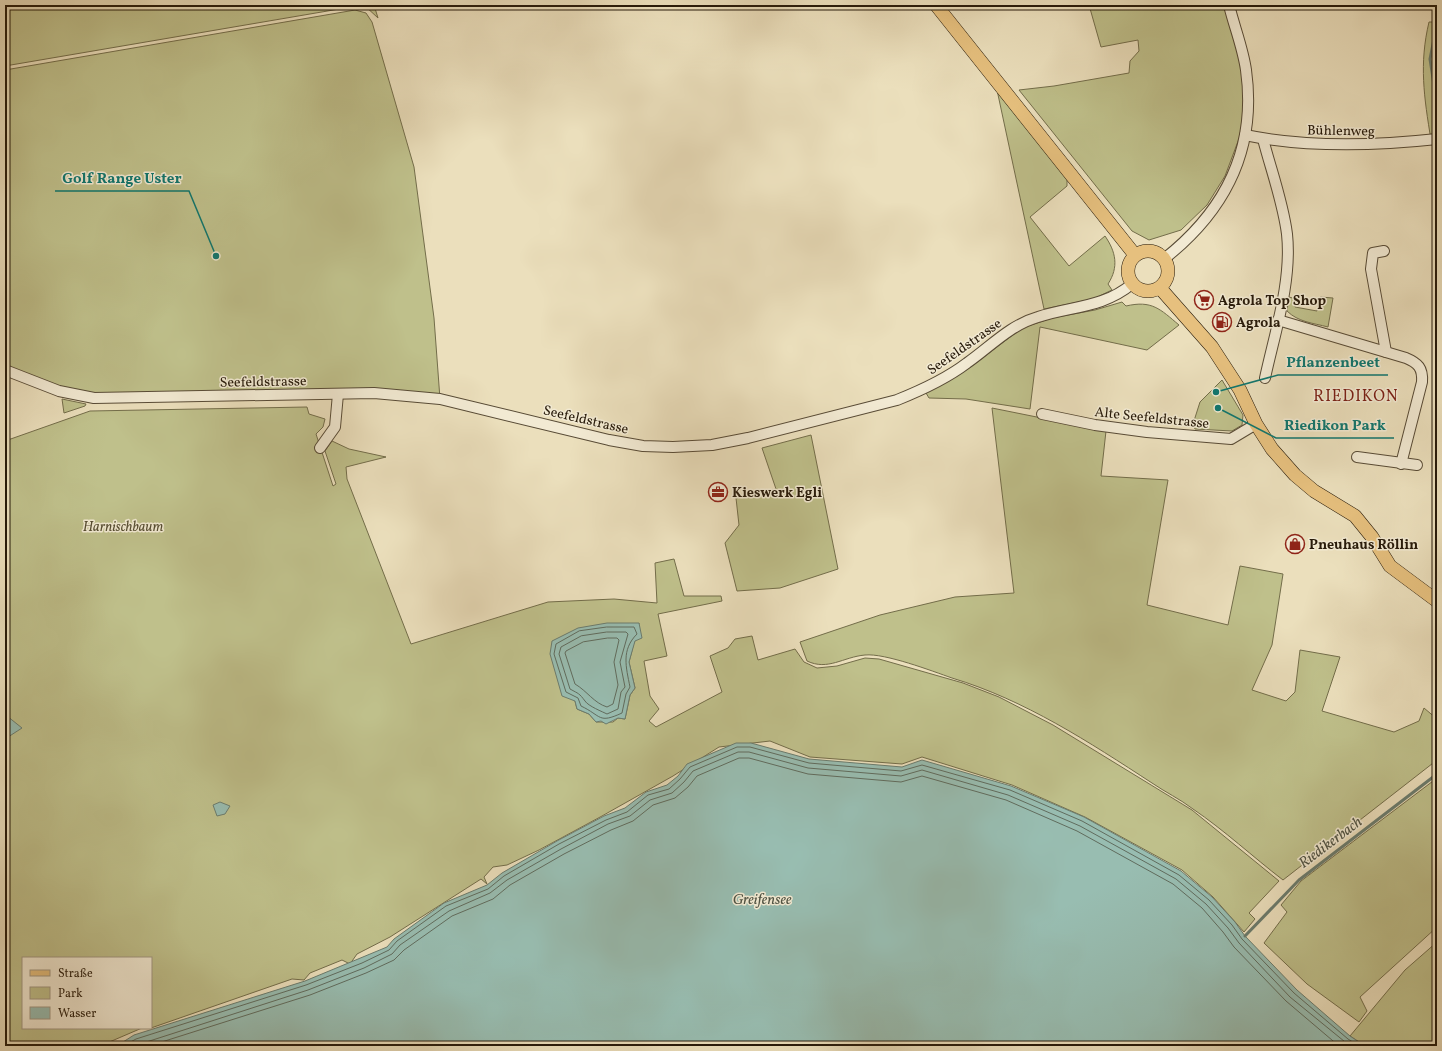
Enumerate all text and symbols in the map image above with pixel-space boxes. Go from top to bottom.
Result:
street label: Bühlenweg [1307,121,1375,142]
callout: Golf Range Uster [55,164,189,191]
text: Golf Range Uster [62,169,182,190]
supermarket icon: Agrola Top Shop [1193,289,1215,311]
place label: Agrola Top Shop [1218,292,1326,311]
fuel station icon: Agrola [1211,311,1233,333]
street label: Seefeldstrasse [924,314,1006,380]
place label: Agrola [1236,314,1281,333]
callout: Pflanzenbeet [1278,348,1388,375]
text: Pflanzenbeet [1286,353,1380,374]
street label: Seefeldstrasse [219,372,307,393]
district label: RIEDIKON [1313,386,1399,408]
street label: Seefeldstrasse [541,401,630,440]
street label: Alte Seefeldstrasse [1094,403,1210,434]
callout: Riedikon Park [1276,411,1394,438]
text: Riedikon Park [1284,416,1386,437]
office icon: Kieswerk Egli [707,481,729,503]
place label: Kieswerk Egli [732,484,822,503]
park label: Harnischbaum [83,518,163,537]
shop icon: Pneuhaus Röllin [1284,533,1306,555]
place label: Pneuhaus Röllin [1309,536,1418,555]
water label: Riedikerbach [1295,812,1367,874]
water label: Greifensee [733,890,792,911]
legend [22,957,152,1029]
text: Straße [58,966,93,982]
text: Park [58,986,83,1002]
text: Wasser [58,1006,96,1022]

